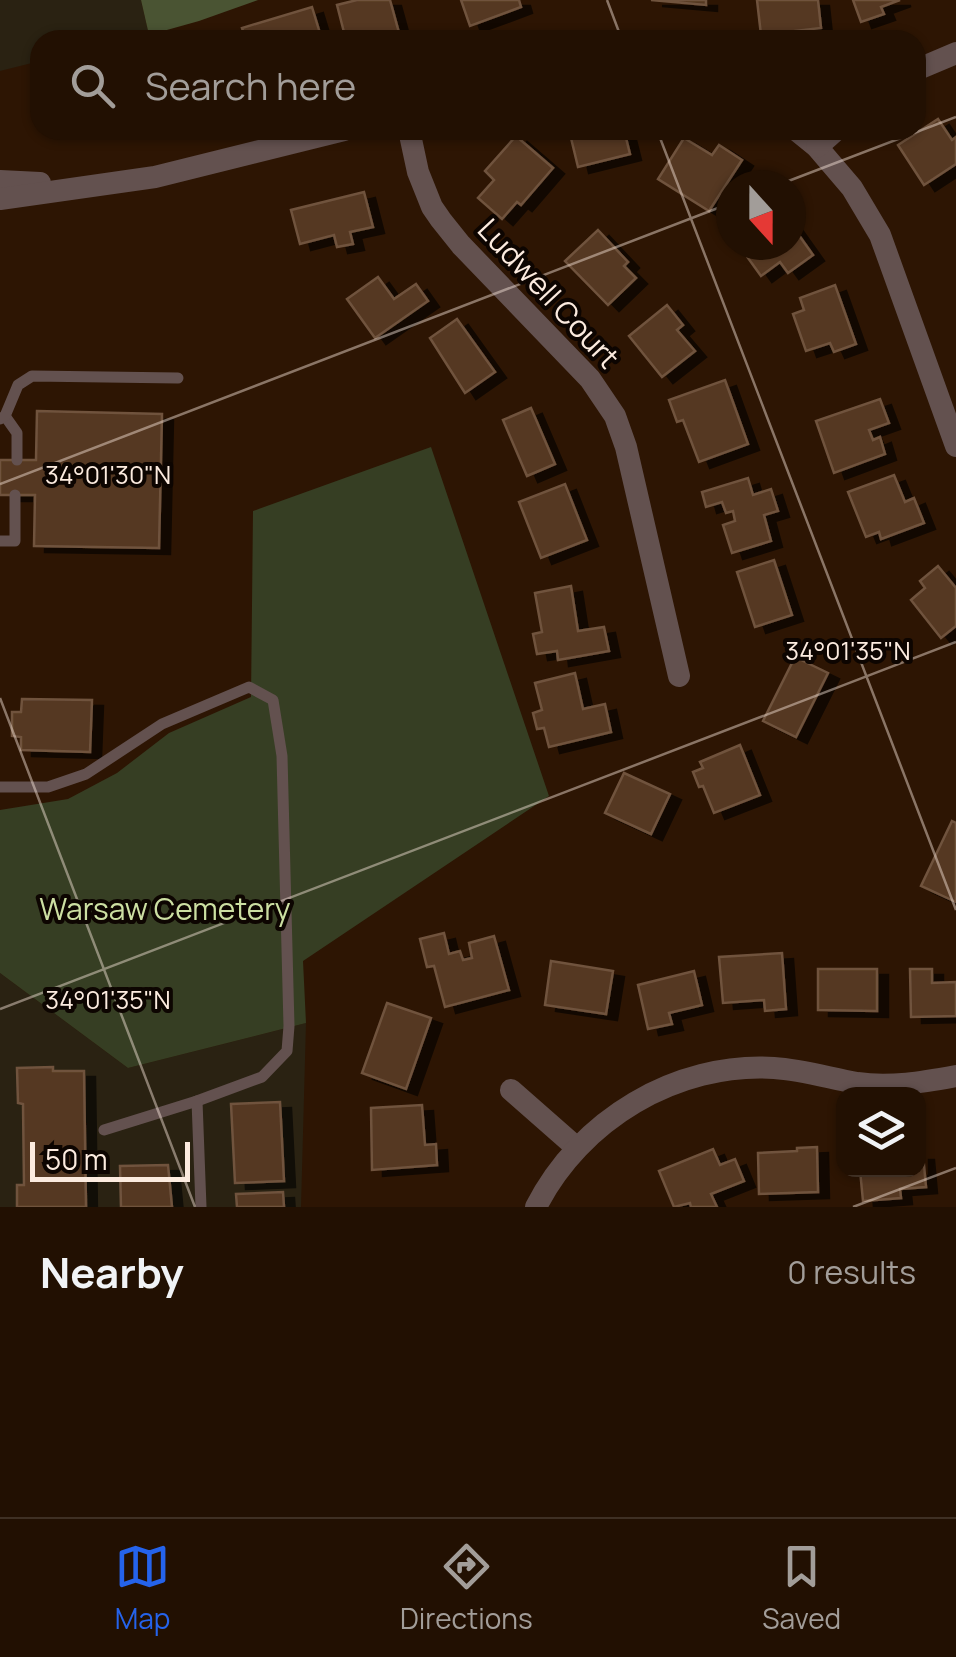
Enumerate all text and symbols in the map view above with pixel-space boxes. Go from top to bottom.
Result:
search box [30,30,926,140]
icon: search [65,58,120,113]
text: Search here [145,59,356,111]
north arrow [716,170,806,260]
street label: Ludwell Court [469,209,629,377]
text: 34°01'30"N [45,457,171,492]
text: 34°01'35"N [785,633,911,668]
park label: Warsaw Cemetery [39,888,291,929]
text: 34°01'35"N [45,982,171,1017]
map controls [836,1087,926,1177]
button: layers [836,1087,926,1177]
scale bar [30,1137,190,1182]
text: 50 m [45,1140,108,1178]
text: Nearby [40,1243,184,1301]
text: 0 results [787,1250,916,1294]
tab: Map [115,1539,170,1637]
tab: Directions [400,1539,533,1637]
tab: Saved [762,1539,841,1637]

